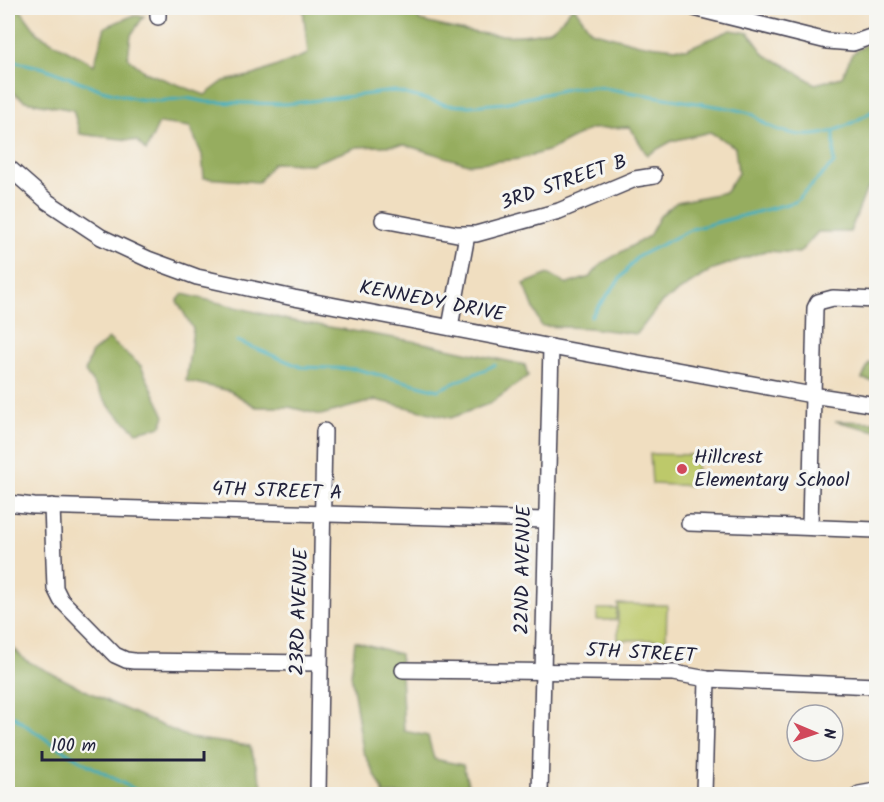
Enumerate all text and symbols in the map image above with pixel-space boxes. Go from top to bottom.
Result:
street label: 3RD STREET B [496,146,632,220]
street label: KENNEDY DRIVE [356,272,509,332]
place label: Hillcrest Elementary School [694,442,850,497]
marker: Hillcrest Elementary School [675,462,689,476]
street label: 4TH STREET A [211,474,343,510]
street label: 22ND AVENUE [507,504,541,635]
street label: 23RD AVENUE [282,547,318,676]
street label: 5TH STREET [585,635,699,673]
north arrow [785,703,845,763]
scale bar [42,724,204,762]
text: N [816,728,841,739]
text: 100 m [51,732,96,761]

